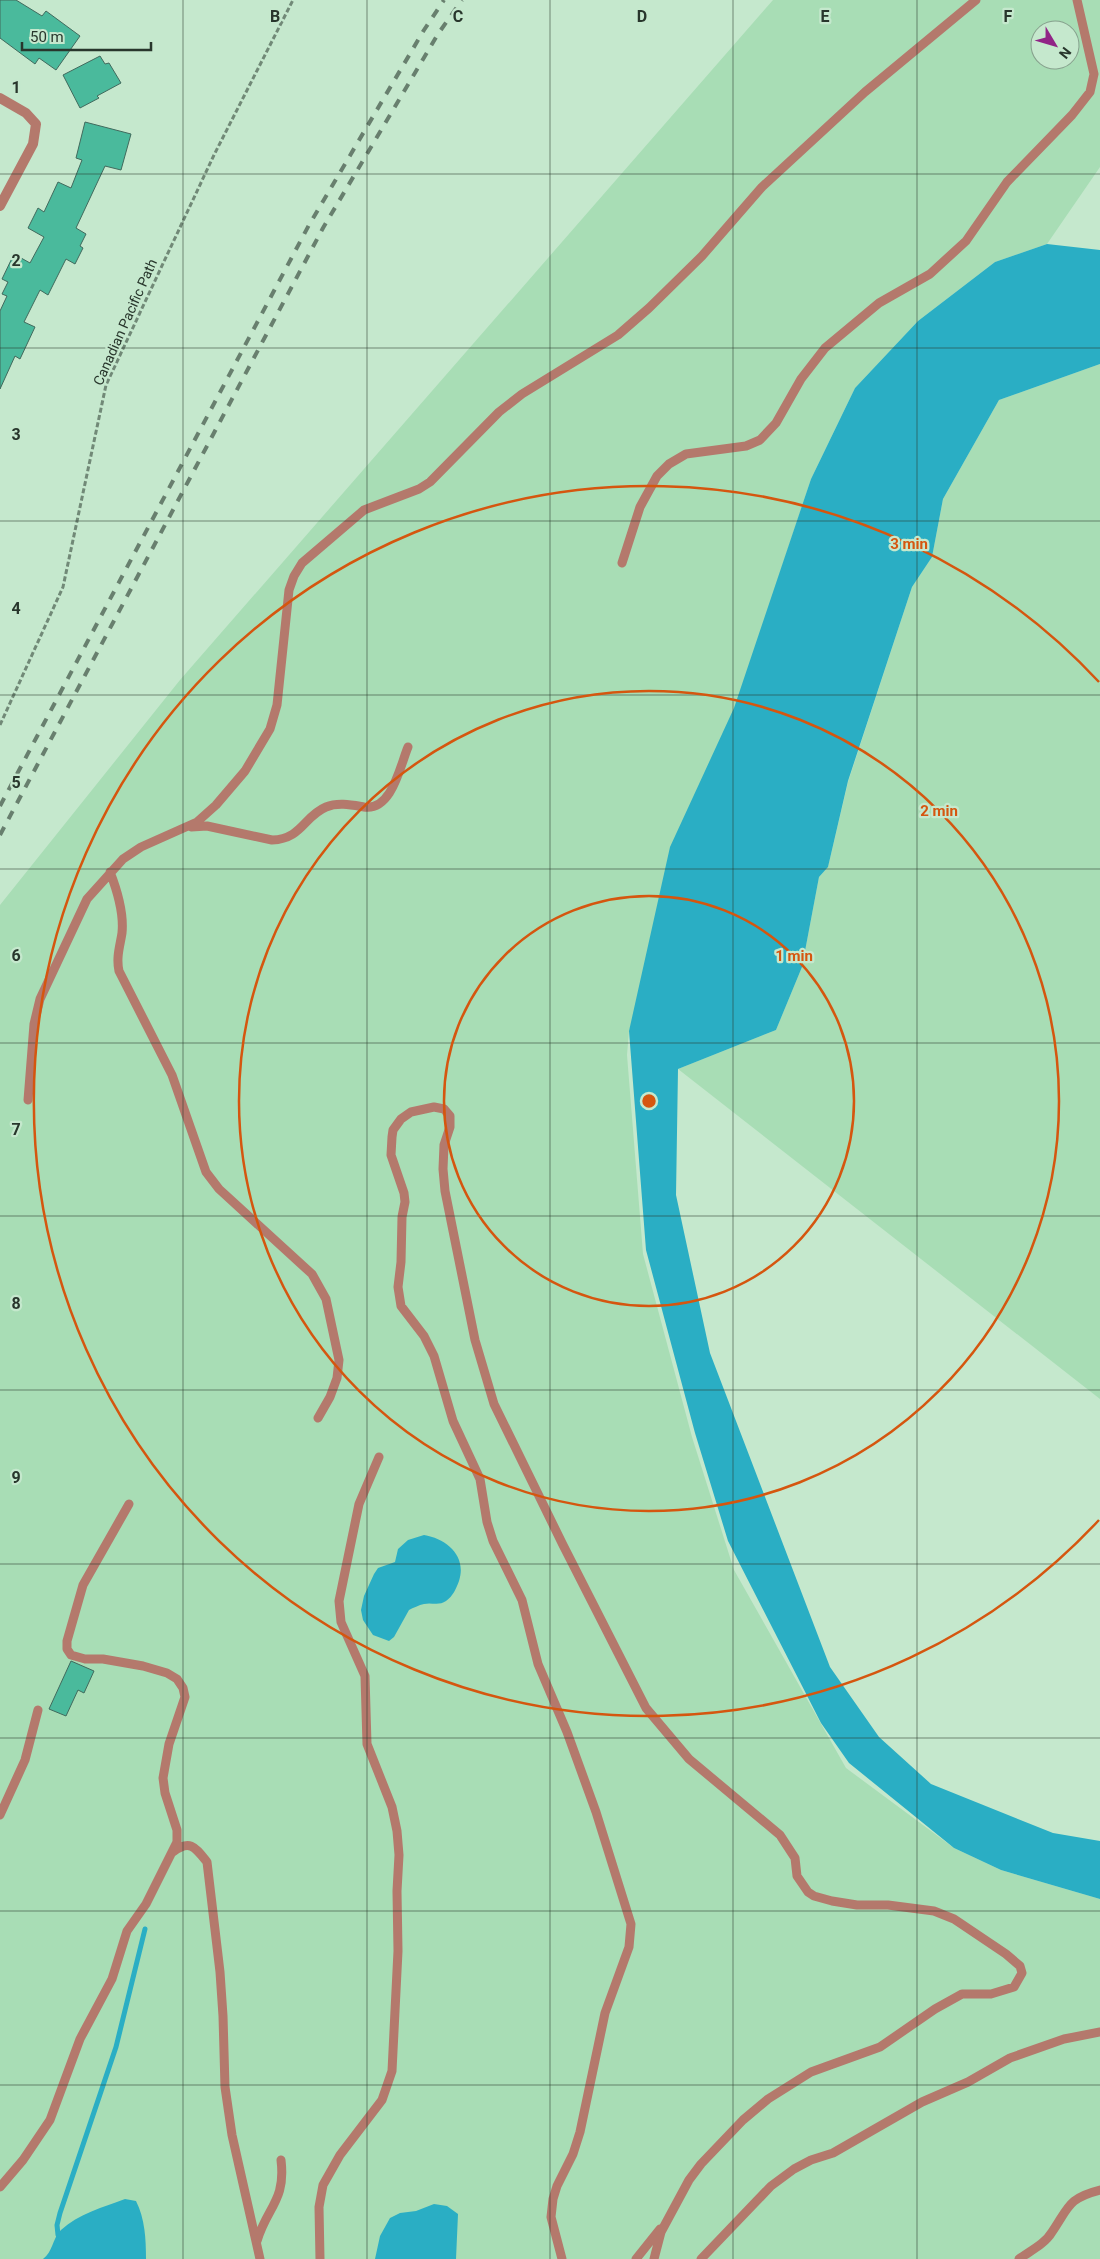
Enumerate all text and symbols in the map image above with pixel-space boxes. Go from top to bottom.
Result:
text: B [270,7,280,26]
text: C [453,7,463,26]
text: D [637,7,647,26]
text: E [821,7,830,26]
text: F [1004,7,1013,26]
scale bar [22,20,151,52]
north arrow [1030,20,1080,70]
text: 50 m [30,28,64,46]
text: N [1056,44,1075,62]
text: 1 [11,78,21,97]
text: 2 [11,251,21,270]
street label: Canadian Pacific Path [90,256,160,388]
text: 3 [11,425,21,444]
text: 3 min [890,535,928,553]
text: 4 [11,599,21,618]
text: 5 [11,773,21,792]
text: 2 min [920,802,958,820]
text: 6 [11,946,21,965]
text: 1 min [775,947,813,965]
centre of rings [640,1092,658,1110]
text: 7 [11,1120,21,1139]
text: 8 [11,1294,21,1313]
text: 9 [11,1468,21,1487]

